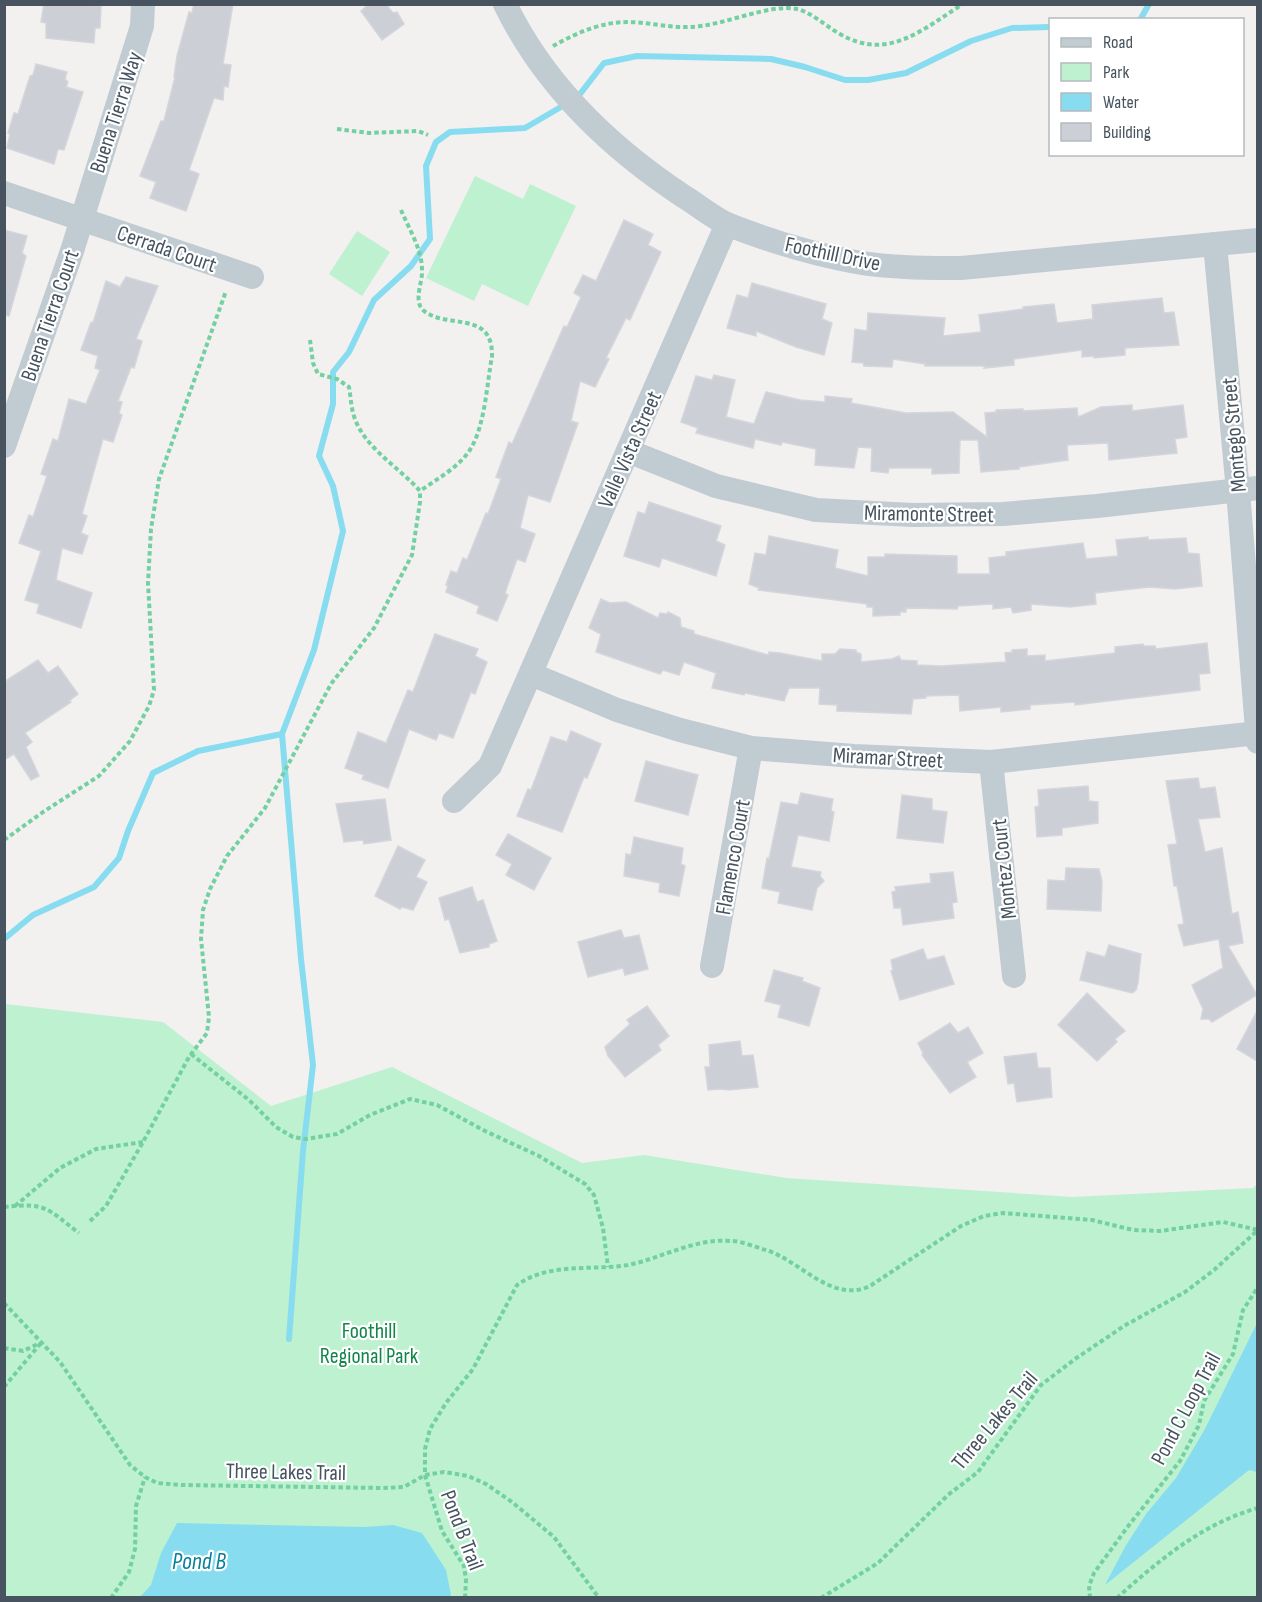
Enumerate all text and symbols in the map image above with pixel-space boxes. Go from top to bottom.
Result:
legend [1049,18,1244,156]
text: Road [1103,32,1133,53]
street label: Buena Tierra Way [84,48,149,176]
text: Park [1103,62,1129,83]
text: Water [1103,92,1139,113]
text: Building [1103,122,1151,143]
street label: Cerrada Court [113,220,220,279]
street label: Foothill Drive [783,231,883,278]
street label: Buena Tierra Court [15,246,86,385]
street label: Montego Street [1216,376,1253,493]
street label: Valle Vista Street [593,387,668,512]
street label: Miramonte Street [864,500,994,529]
street label: Miramar Street [832,742,944,775]
street label: Flamenco Court [710,797,757,917]
street label: Montez Court [986,817,1023,920]
park label: Foothill Regional Park [320,1318,419,1370]
street label: Pond C Loop Trail [1145,1348,1227,1470]
street label: Three Lakes Trail [946,1366,1044,1476]
street label: Three Lakes Trail [226,1458,346,1487]
street label: Pond B Trail [434,1487,489,1574]
water label: Pond B [172,1547,226,1576]

